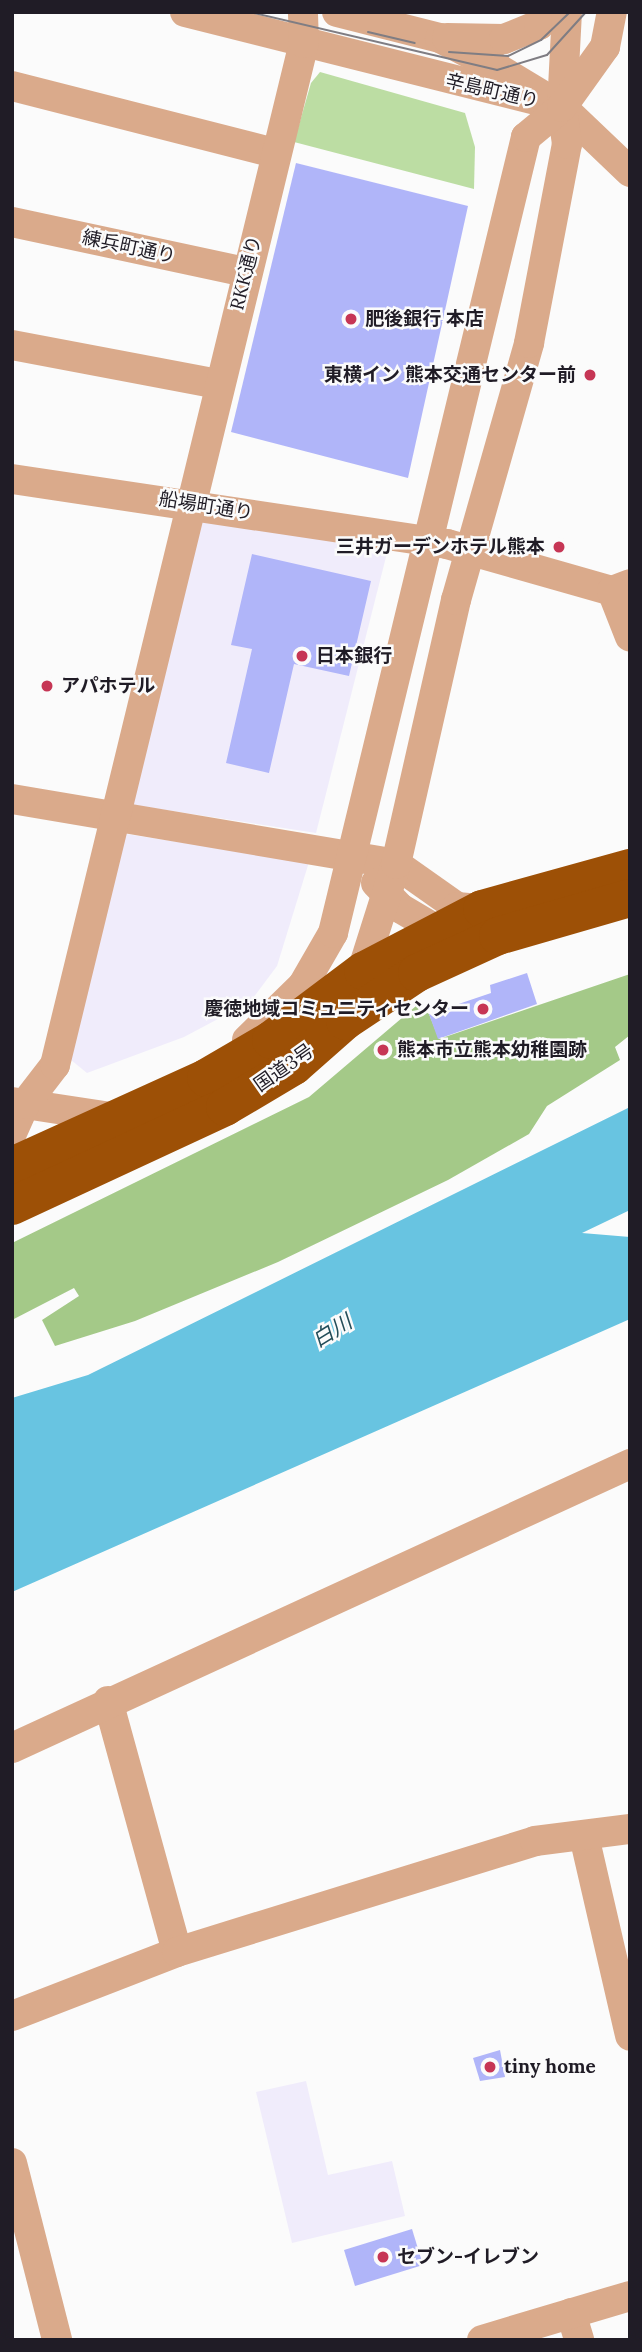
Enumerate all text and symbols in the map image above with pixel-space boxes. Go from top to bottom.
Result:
street label: 辛島町通り [443,69,541,113]
street label: 練兵町通り [80,226,178,268]
street label: RKK通り [226,233,266,313]
place label: 肥後銀行 本店 [365,308,484,330]
marker: 肥後銀行 本店 [343,311,359,327]
place label: 東横イン 熊本交通センター前 [324,364,576,386]
marker: 東横イン 熊本交通センター前 [582,367,598,383]
street label: 船場町通り [157,487,255,525]
place label: 三井ガーデンホテル熊本 [336,536,545,558]
marker: 三井ガーデンホテル熊本 [551,539,567,555]
place label: 日本銀行 [316,645,392,667]
marker: 日本銀行 [294,648,310,664]
place label: アパホテル [61,675,156,697]
marker: アパホテル [39,678,55,694]
place label: 慶徳地域コミュニティセンター [203,998,469,1020]
marker: 慶徳地域コミュニティセンター [475,1001,491,1017]
street label: 国道3号 [250,1039,318,1097]
place label: 熊本市立熊本幼稚園跡 [397,1039,587,1061]
marker: 熊本市立熊本幼稚園跡 [375,1042,391,1058]
water label: 白川 [308,1309,356,1353]
place label: tiny home [504,2056,596,2078]
marker: tiny home [482,2059,498,2075]
place label: セブン-イレブン [397,2246,539,2268]
marker: セブン-イレブン [375,2249,391,2265]

